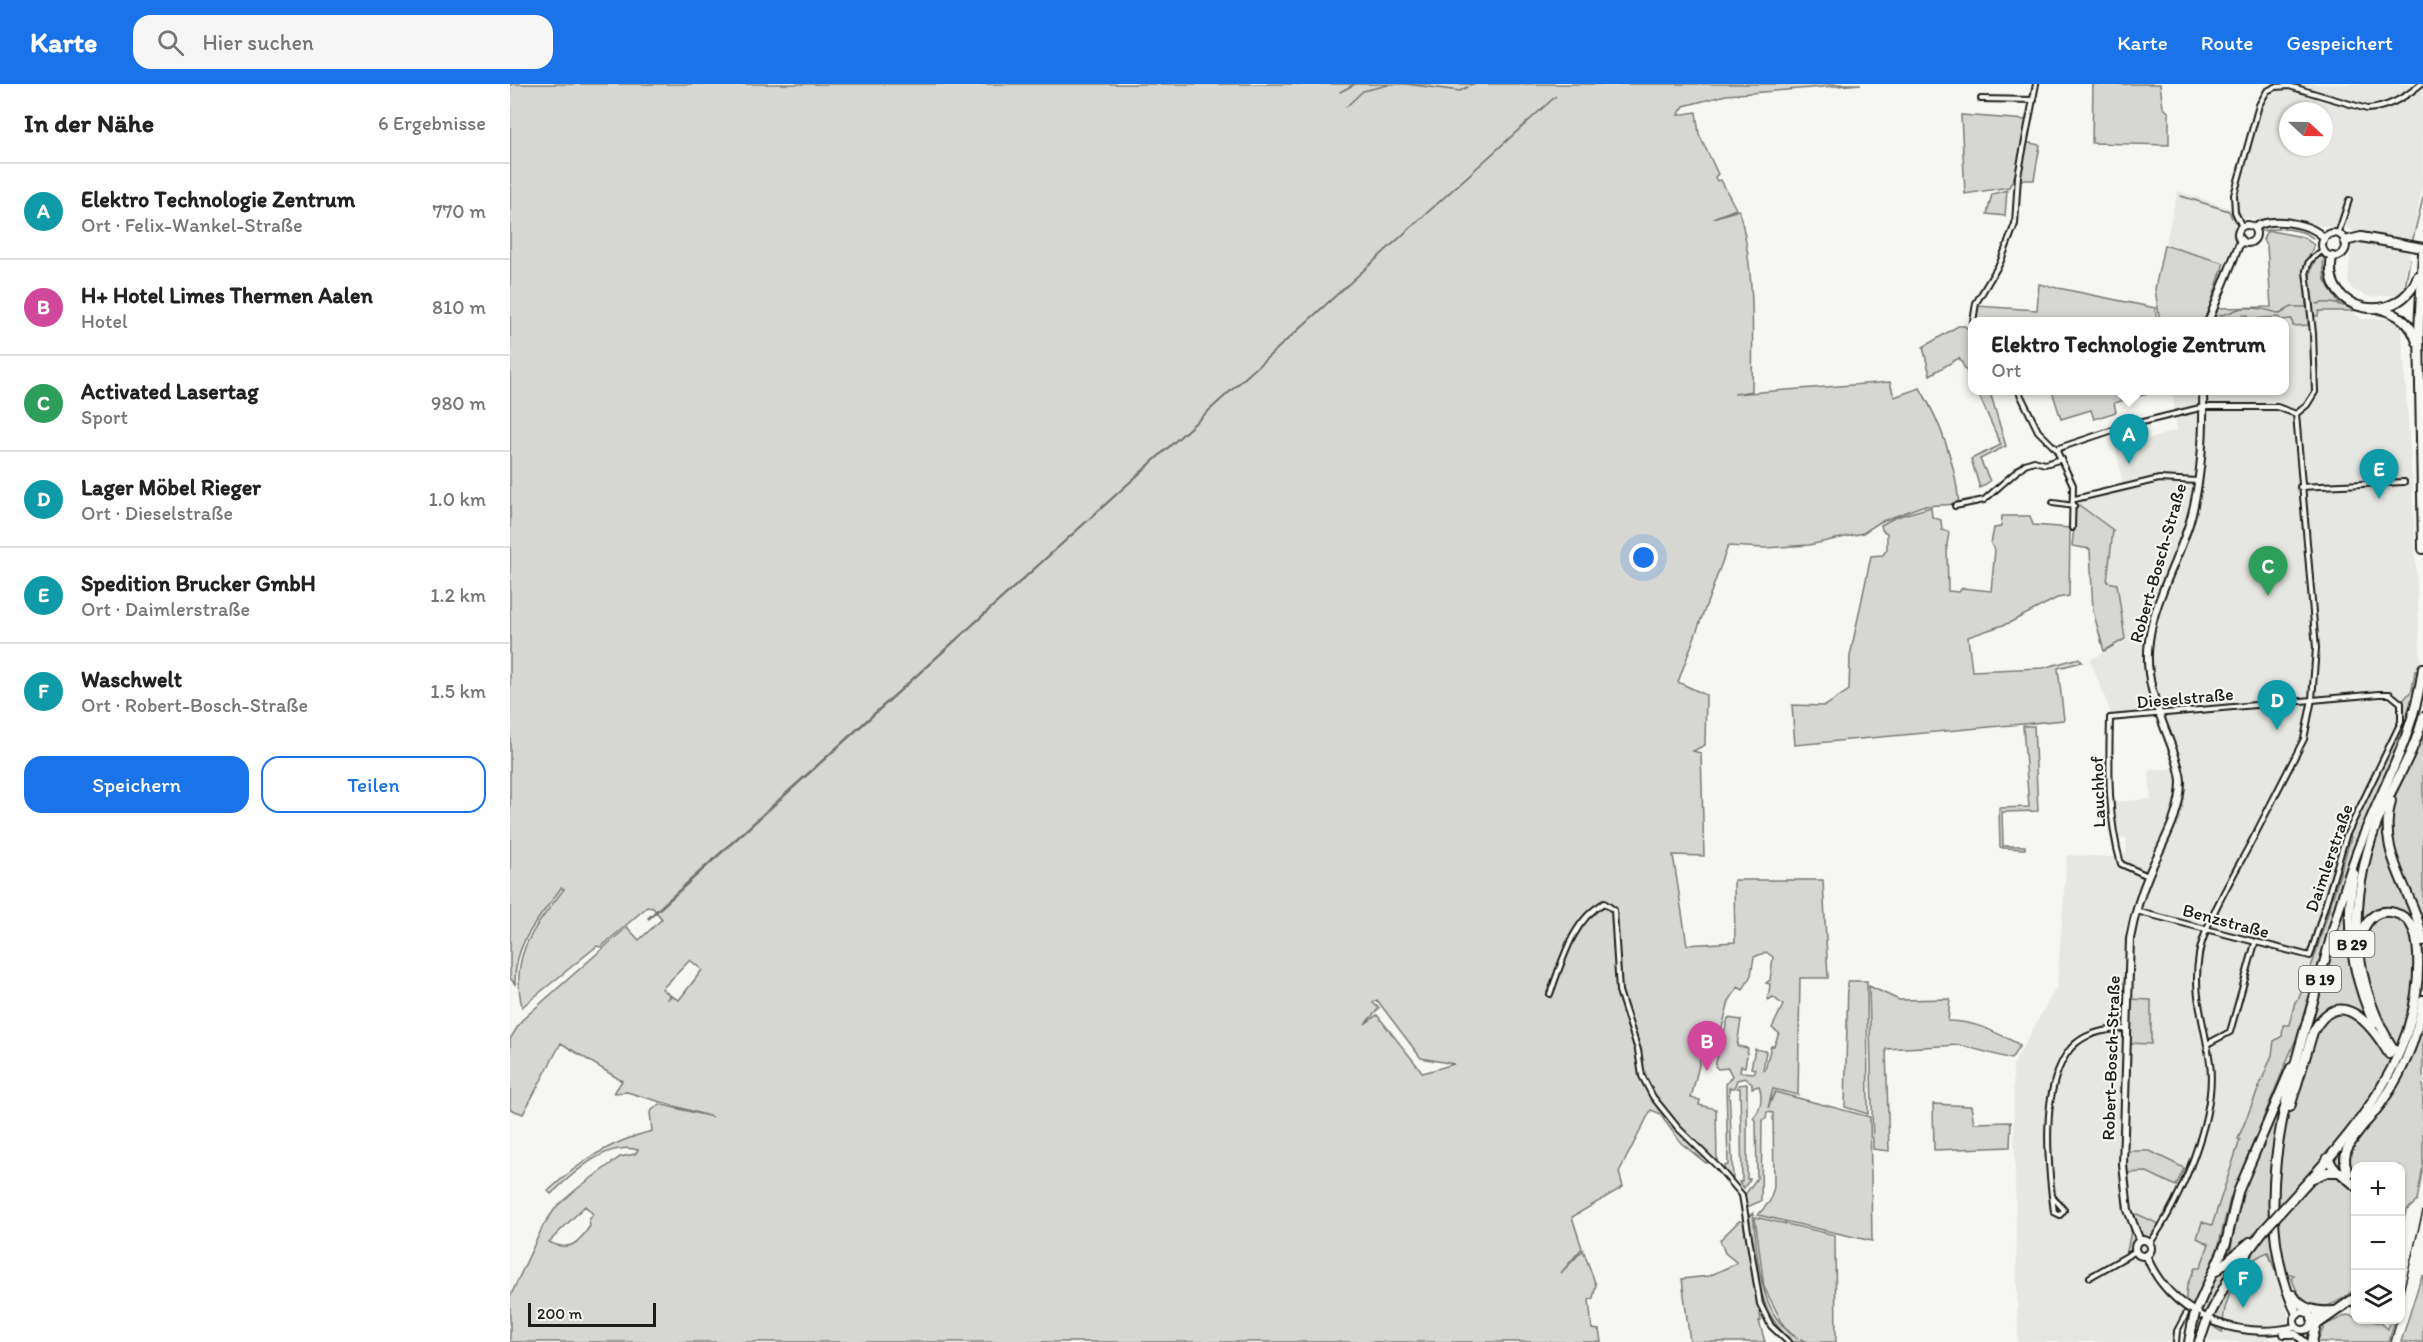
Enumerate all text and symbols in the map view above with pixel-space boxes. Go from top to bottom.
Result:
search box [133,15,553,69]
text: Karte [30,25,97,59]
icon: search [154,26,187,59]
text: Hier suchen [202,29,314,56]
text: Karte [2117,30,2168,55]
text: Route [2201,30,2254,55]
text: Gespeichert [2287,30,2393,55]
north arrow [2279,102,2333,156]
text: In der Nähe [24,107,154,139]
text: 6 Ergebnisse [378,111,486,135]
text: Elektro Technologie Zentrum [81,186,355,213]
text: A [37,199,50,223]
text: 770 m [433,199,486,223]
text: Ort · Felix-Wankel-Straße [81,213,303,237]
text: H+ Hotel Limes Thermen Aalen [81,282,373,309]
text: B [37,295,50,319]
text: 810 m [432,295,486,319]
text: Hotel [81,309,128,333]
popup [1968,317,2289,395]
text: Elektro Technologie Zentrum [1991,331,2266,358]
text: Ort [1991,358,2021,382]
text: Activated Lasertag [81,378,258,405]
text: C [37,391,50,415]
text: 980 m [431,391,486,415]
text: Sport [81,405,128,429]
pin: A [2110,414,2148,464]
pin: E [2360,450,2398,499]
text: Lager Möbel Rieger [81,474,261,501]
street label: Robert-Bosch-Straße [2125,481,2191,645]
text: D [37,487,50,511]
text: 1.0 km [429,487,486,511]
text: Ort · Dieselstraße [81,501,233,525]
your location [1629,543,1658,572]
pin: C [2248,546,2288,596]
text: Spedition Brucker GmbH [81,570,316,597]
text: E [38,583,49,607]
text: 1.2 km [430,583,486,607]
text: Ort · Daimlerstraße [81,597,250,621]
text: Waschwelt [81,666,182,693]
text: F [38,679,49,703]
text: 1.5 km [430,679,486,703]
pin: D [2258,680,2296,730]
street label: Dieselstraße [2135,683,2235,713]
text: Ort · Robert-Bosch-Straße [81,693,308,717]
button: Speichern [24,756,249,813]
button: Teilen [261,756,486,813]
street label: Lauchhof [2086,756,2110,828]
street label: Daimlerstraße [2300,801,2358,915]
street label: Benzstraße [2180,899,2272,943]
road number: B 29 [2330,931,2374,957]
road number: B 19 [2299,966,2341,992]
street label: Robert-Bosch-Straße [2097,975,2125,1141]
pin: B [1688,1022,1726,1071]
map controls [2351,1162,2405,1324]
button: + [2351,1162,2405,1216]
button: − [2351,1216,2405,1270]
pin: F [2224,1258,2262,1308]
button: layers [2351,1270,2405,1324]
scale bar [528,1300,656,1328]
text: 200 m [537,1304,582,1323]

